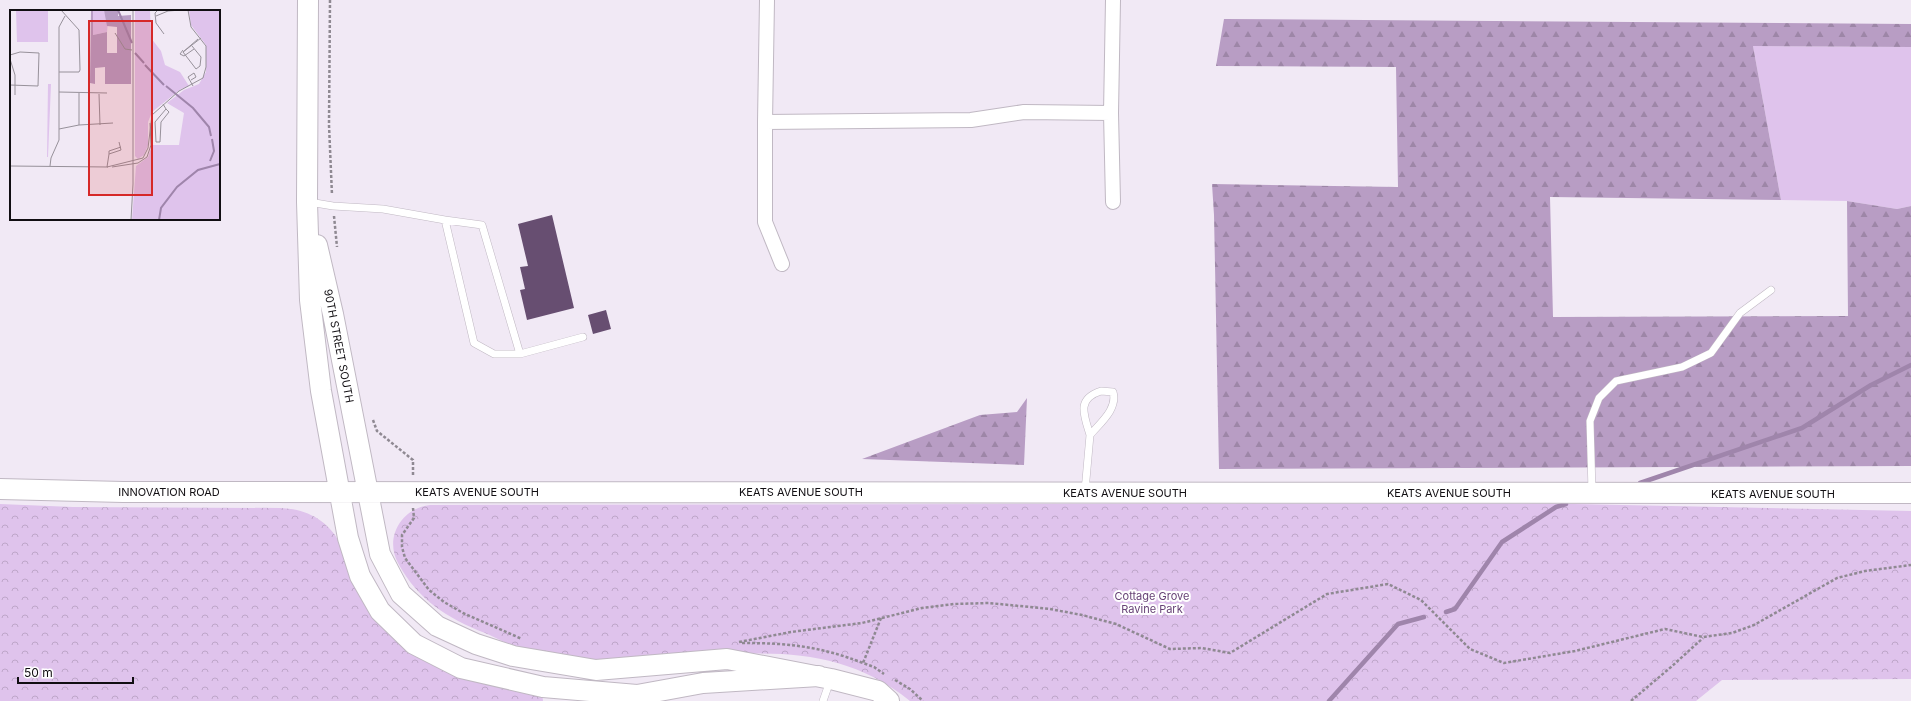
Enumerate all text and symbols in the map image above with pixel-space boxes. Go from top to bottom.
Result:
inset map [10,10,220,220]
street label: 90TH STREET SOUTH [321,288,357,404]
street label: INNOVATION ROAD [118,485,220,499]
street label: KEATS AVENUE SOUTH [415,485,539,499]
street label: KEATS AVENUE SOUTH [739,485,863,499]
street label: KEATS AVENUE SOUTH [1063,486,1187,500]
street label: KEATS AVENUE SOUTH [1387,486,1511,500]
street label: KEATS AVENUE SOUTH [1711,487,1835,501]
park label: Cottage Grove Ravine Park [1115,589,1189,616]
scale bar [18,659,133,685]
text: 50 m [24,665,53,680]

